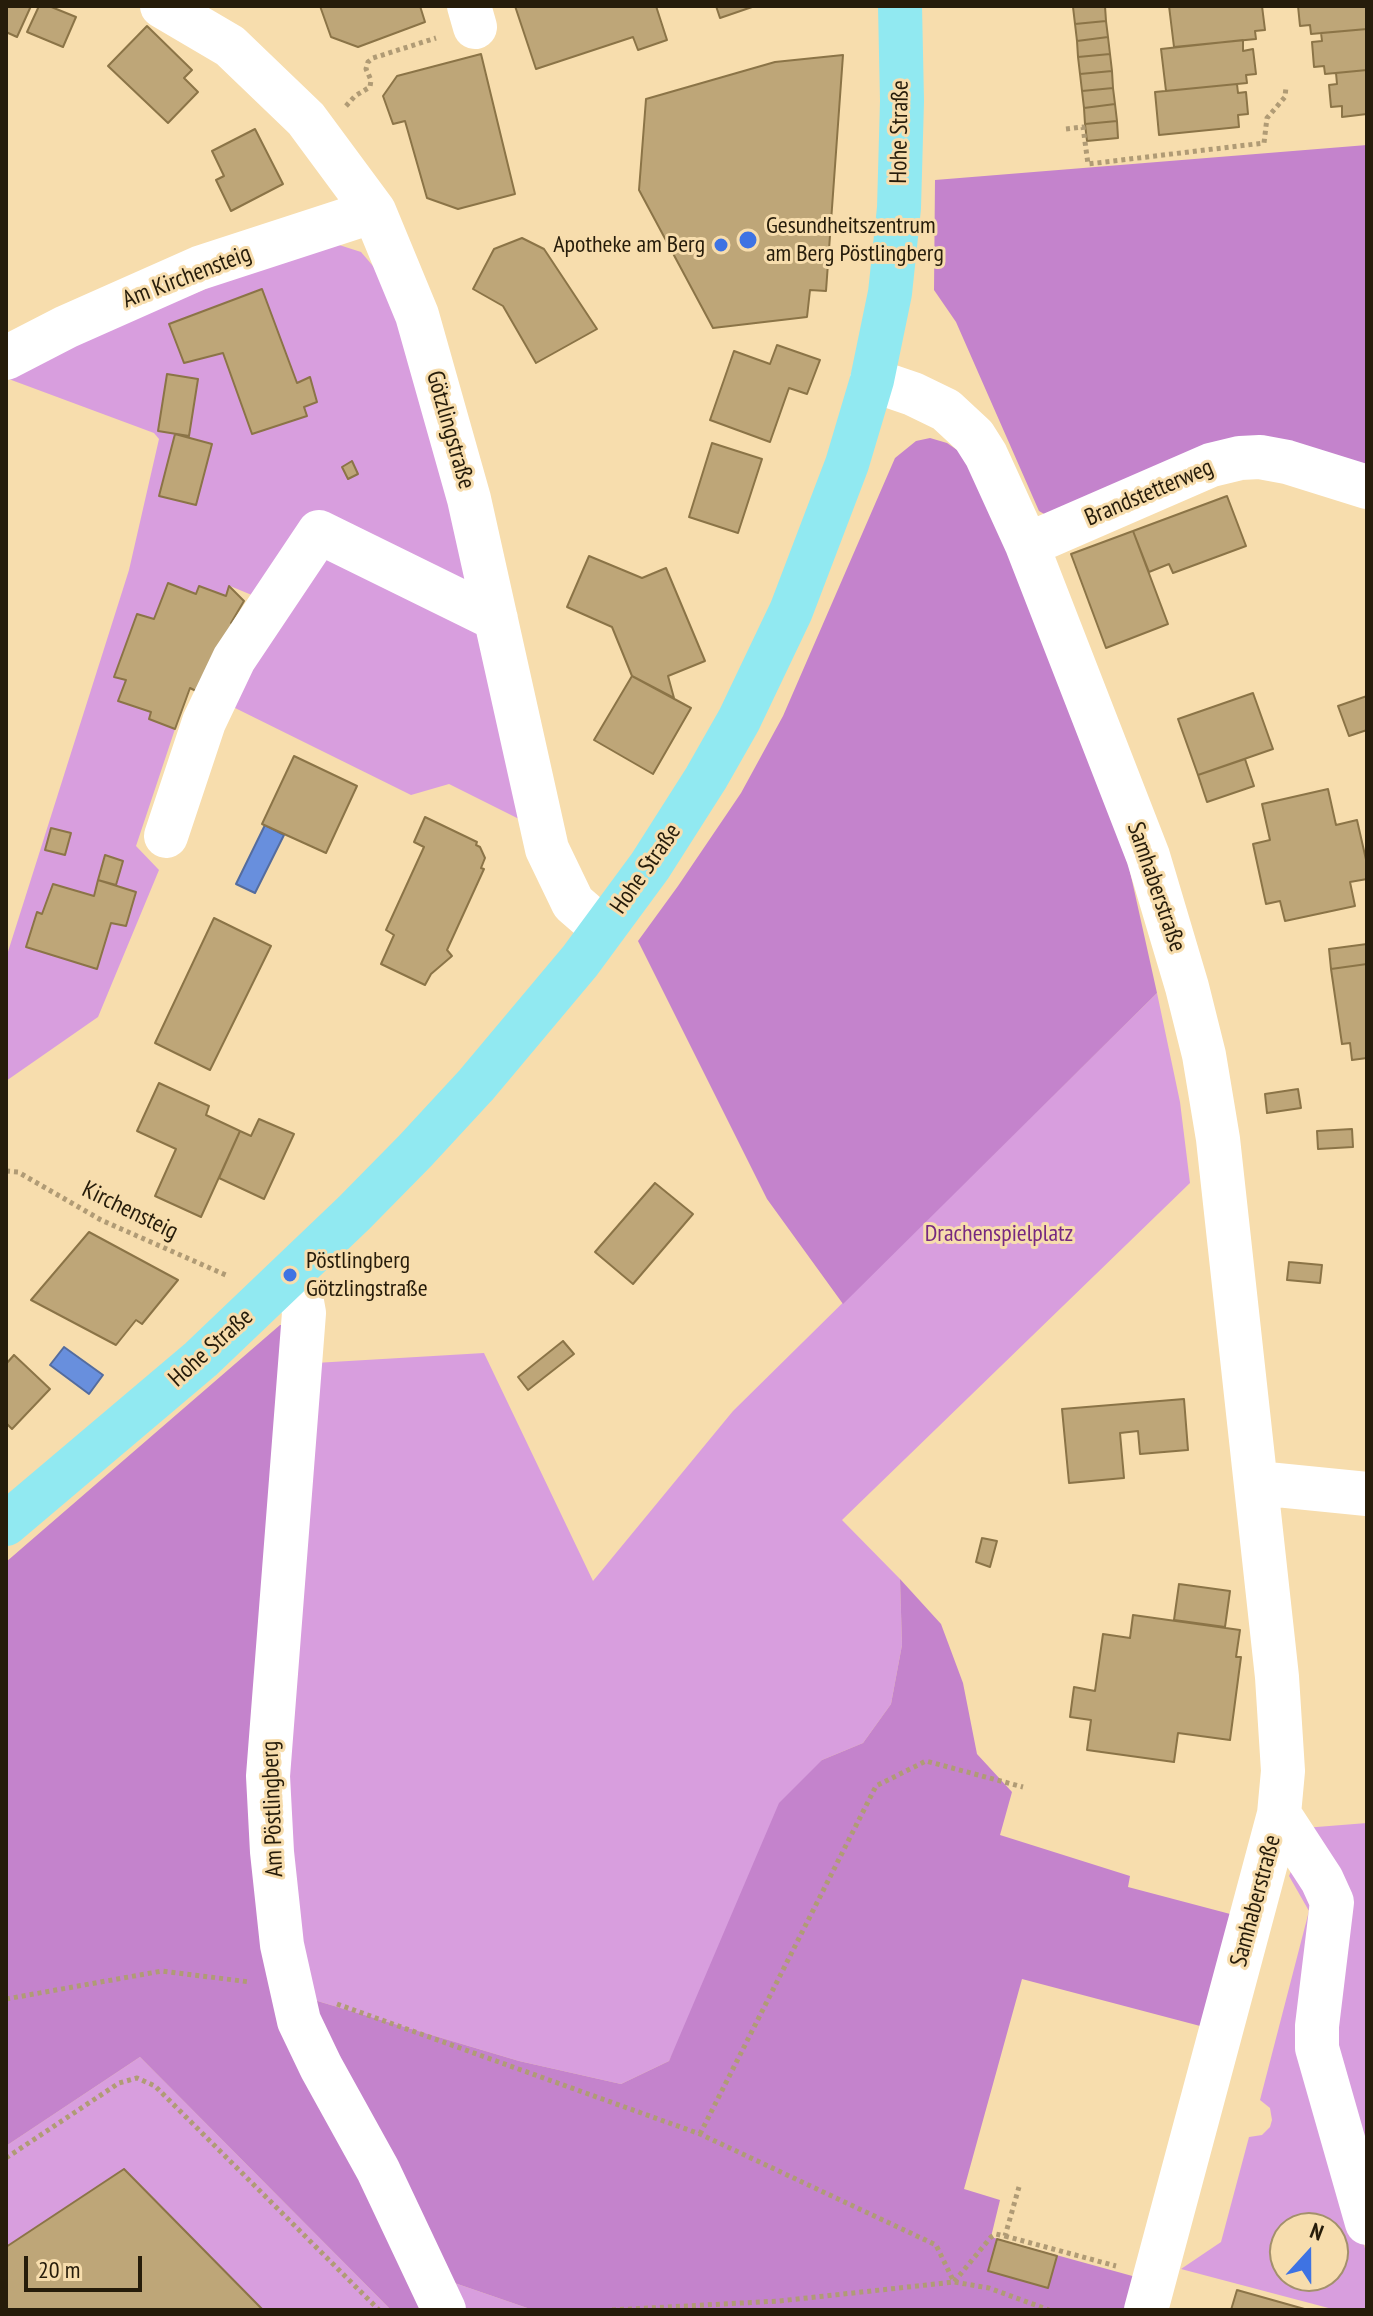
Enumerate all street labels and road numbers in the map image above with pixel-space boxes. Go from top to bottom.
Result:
street label: Hohe Straße [885,80,915,184]
street label: Am Kirchensteig [119,239,255,315]
street label: Götzlingstraße [419,368,481,492]
street label: Brandstetterweg [1081,453,1217,533]
street label: Hohe Straße [605,818,687,920]
street label: Samhaberstraße [1120,818,1192,956]
street label: Kirchensteig [77,1175,183,1247]
street label: Hohe Straße [163,1303,259,1393]
street label: Am Pöstlingberg [256,1740,290,1878]
street label: Samhaberstraße [1225,1832,1287,1970]

